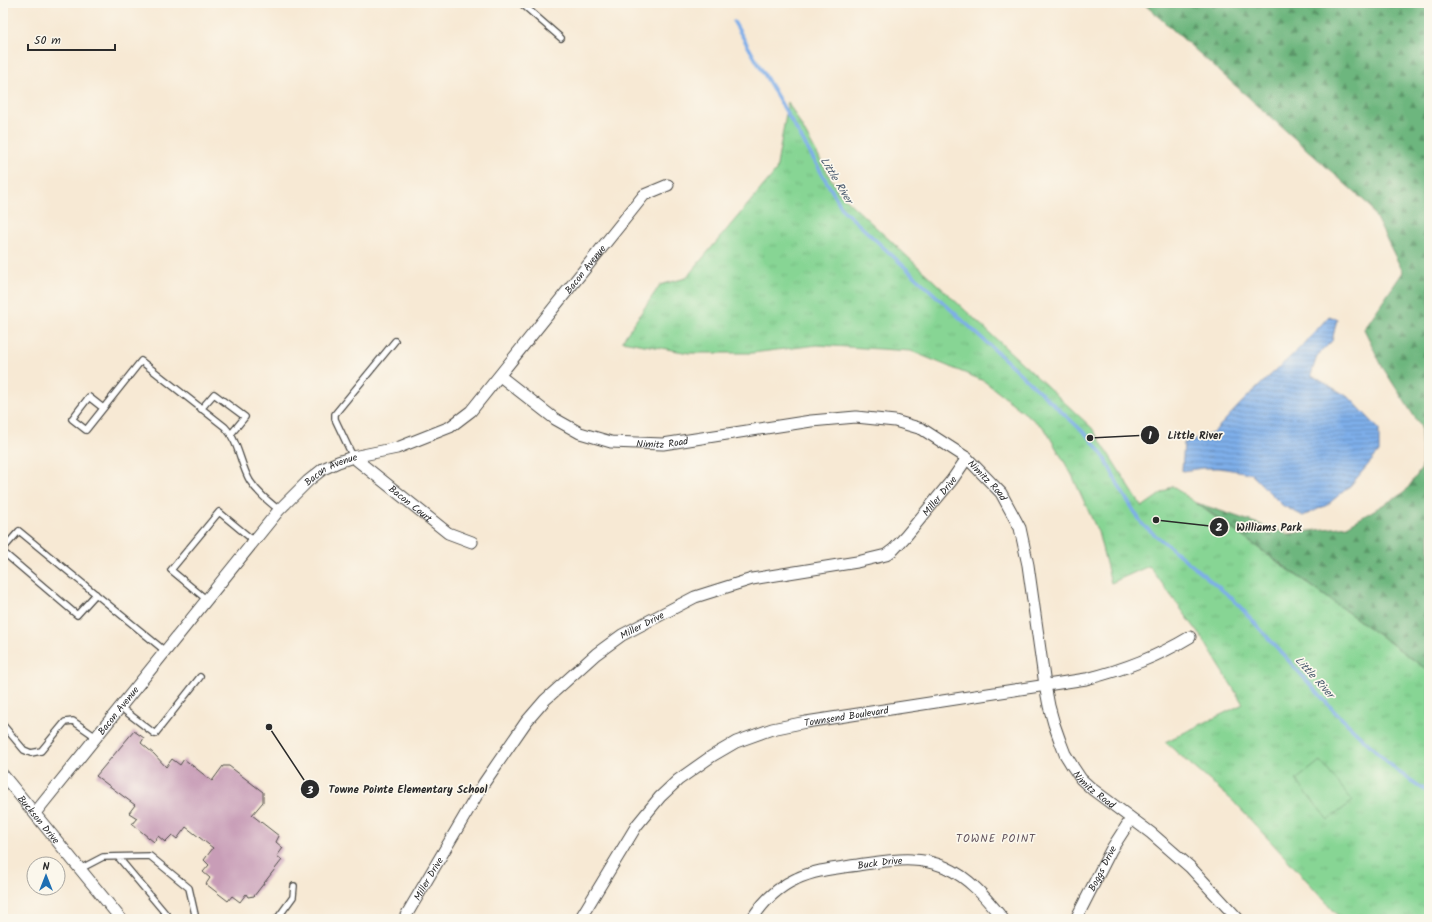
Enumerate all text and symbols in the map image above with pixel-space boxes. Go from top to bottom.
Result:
scale bar [28,26,115,52]
text: 50 m [34,31,61,50]
water label: Little River [815,154,858,209]
street label: Bacon Avenue [561,241,611,298]
callout: Little River [1140,423,1230,446]
text: 1 [1148,426,1152,445]
text: Little River [1168,427,1223,445]
street label: Nimitz Road [636,433,690,453]
street label: Bacon Avenue [301,449,359,490]
street label: Nimitz Road [964,456,1011,505]
street label: Miller Drive [919,473,962,520]
street label: Bacon Court [385,482,436,527]
callout: Williams Park [1209,516,1310,539]
text: 2 [1216,518,1223,537]
text: Williams Park [1236,519,1302,537]
street label: Miller Drive [617,607,668,644]
water label: Little River [1290,653,1340,705]
street label: Bacon Avenue [94,682,144,739]
street label: Townsend Boulevard [803,702,891,731]
street label: Nimitz Road [1069,768,1119,814]
callout: Towne Pointe Elementary School [300,778,495,801]
text: 3 [306,781,314,800]
text: Towne Pointe Elementary School [328,781,488,799]
street label: Buckson Drive [13,792,64,848]
district label: TOWNE POINT [956,830,1036,848]
street label: Boggs Drive [1084,842,1121,894]
street label: Buck Drive [856,853,903,874]
street label: Miller Drive [410,854,448,904]
north arrow [26,856,66,896]
text: N [43,858,50,876]

